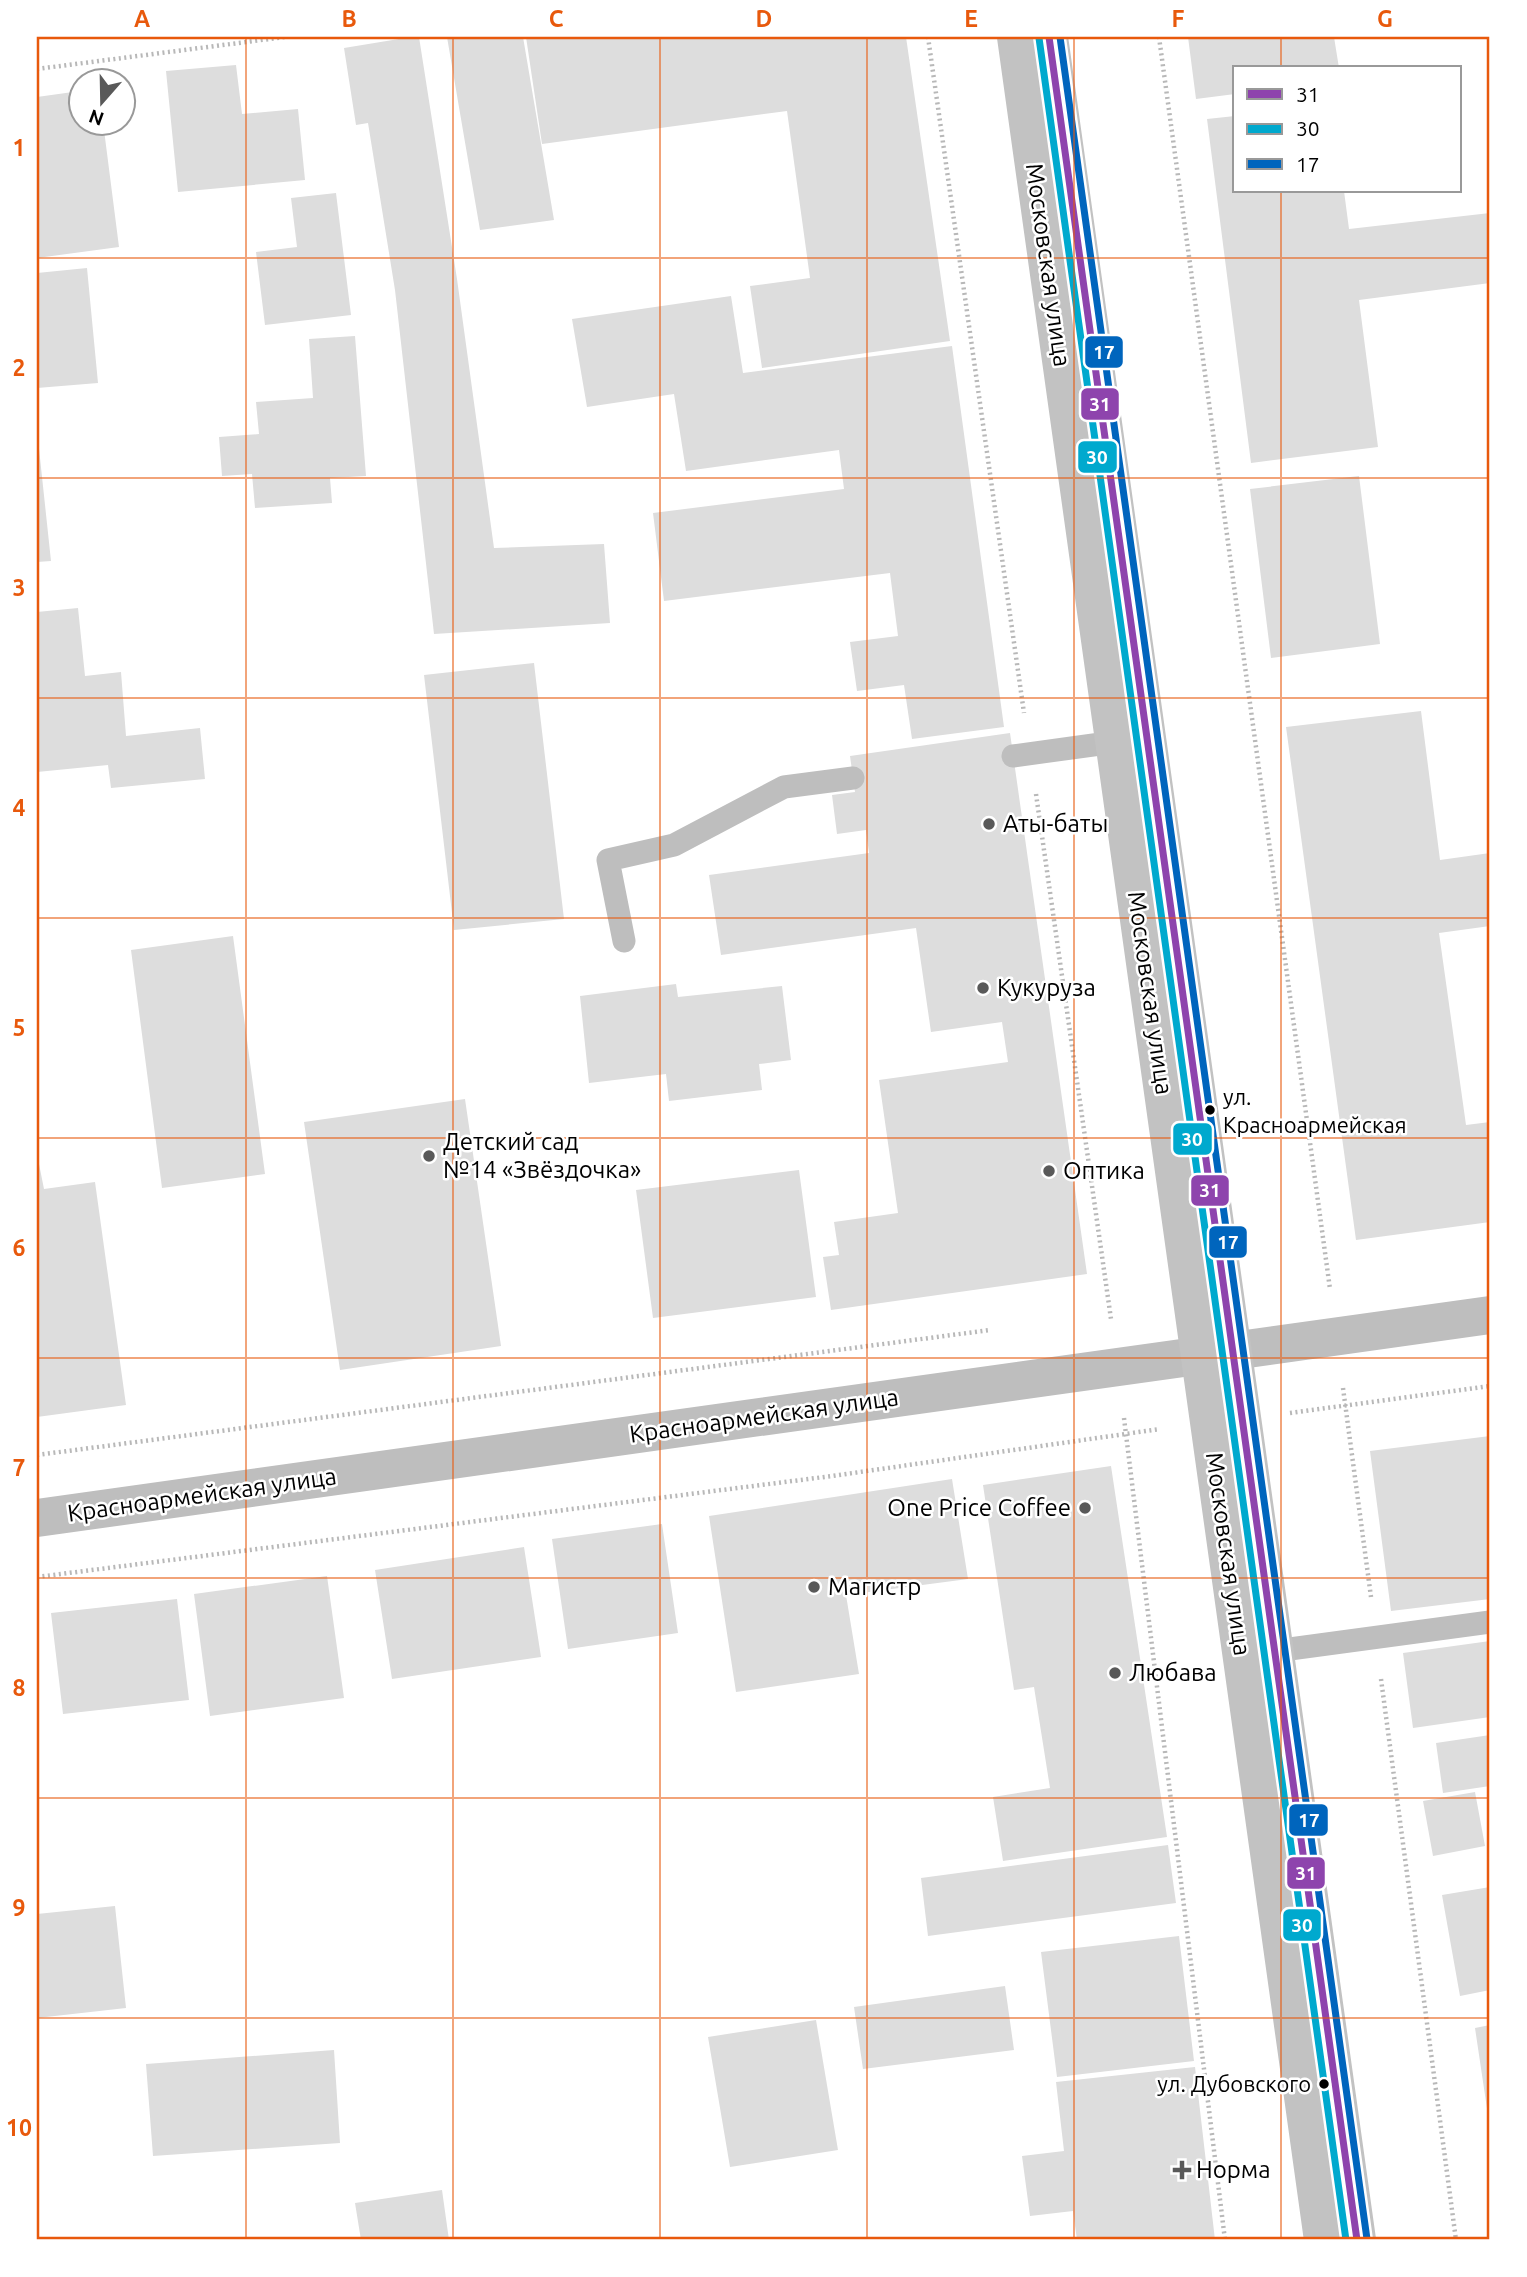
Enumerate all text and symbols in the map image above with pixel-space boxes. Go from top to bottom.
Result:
text: A [134,6,150,31]
text: B [341,6,357,31]
text: C [549,6,564,31]
text: D [756,6,772,31]
text: E [964,6,978,31]
text: F [1172,6,1185,31]
text: G [1377,6,1393,31]
north arrow [66,66,136,136]
legend [1233,66,1460,192]
text: 31 [1296,82,1320,106]
text: N [86,105,107,131]
text: 30 [1296,116,1320,140]
text: 1 [13,135,25,160]
text: 17 [1296,152,1320,176]
street label: Московская улица [1021,161,1076,368]
line badge: 17 [1084,335,1124,369]
text: 17 [1093,341,1115,363]
text: 2 [13,355,25,380]
line badge: 31 [1080,387,1120,421]
text: 31 [1089,393,1111,415]
line badge: 30 [1077,440,1118,474]
text: 30 [1086,446,1108,468]
text: 3 [13,575,25,600]
text: 4 [13,795,26,820]
place label: Аты-баты [1003,810,1108,837]
marker: Аты-баты [981,816,997,832]
street label: Московская улица [1123,889,1178,1096]
place label: Кукуруза [997,974,1096,1001]
marker: Кукуруза [975,980,991,996]
text: 5 [13,1015,25,1040]
place label: ул. Красноармейская [1223,1084,1407,1137]
marker: ул. Красноармейская [1203,1103,1217,1117]
line badge: 30 [1172,1122,1213,1156]
place label: Детский сад №14 «Звёздочка» [443,1128,641,1183]
text: 30 [1181,1128,1203,1150]
marker: Детский сад №14 «Звёздочка» [421,1148,437,1164]
place label: Оптика [1063,1157,1145,1184]
marker: Оптика [1041,1163,1057,1179]
line badge: 31 [1190,1174,1230,1207]
text: 31 [1199,1179,1221,1201]
line badge: 17 [1208,1225,1248,1259]
text: 17 [1217,1231,1239,1253]
text: 6 [13,1235,26,1260]
street label: Красноармейская улица [628,1383,900,1448]
street label: Московская улица [1201,1450,1256,1657]
text: 7 [13,1455,25,1480]
street label: Красноармейская улица [66,1462,338,1527]
place label: One Price Coffee [887,1494,1071,1521]
marker: One Price Coffee [1077,1500,1093,1516]
place label: Магистр [828,1573,921,1600]
marker: Магистр [806,1579,822,1595]
place label: Любава [1129,1659,1217,1686]
marker: Любава [1107,1665,1123,1681]
text: 8 [13,1675,25,1700]
line badge: 17 [1288,1803,1329,1837]
text: 17 [1298,1809,1320,1831]
line badge: 31 [1286,1856,1326,1890]
text: 31 [1295,1862,1317,1884]
text: 9 [13,1895,25,1920]
line badge: 30 [1282,1908,1322,1942]
text: 30 [1291,1914,1313,1936]
place label: ул. Дубовского [1157,2071,1311,2096]
marker: ул. Дубовского [1317,2077,1331,2091]
text: 10 [6,2115,32,2140]
place label: Норма [1196,2156,1271,2183]
marker: Норма [1174,2162,1190,2178]

